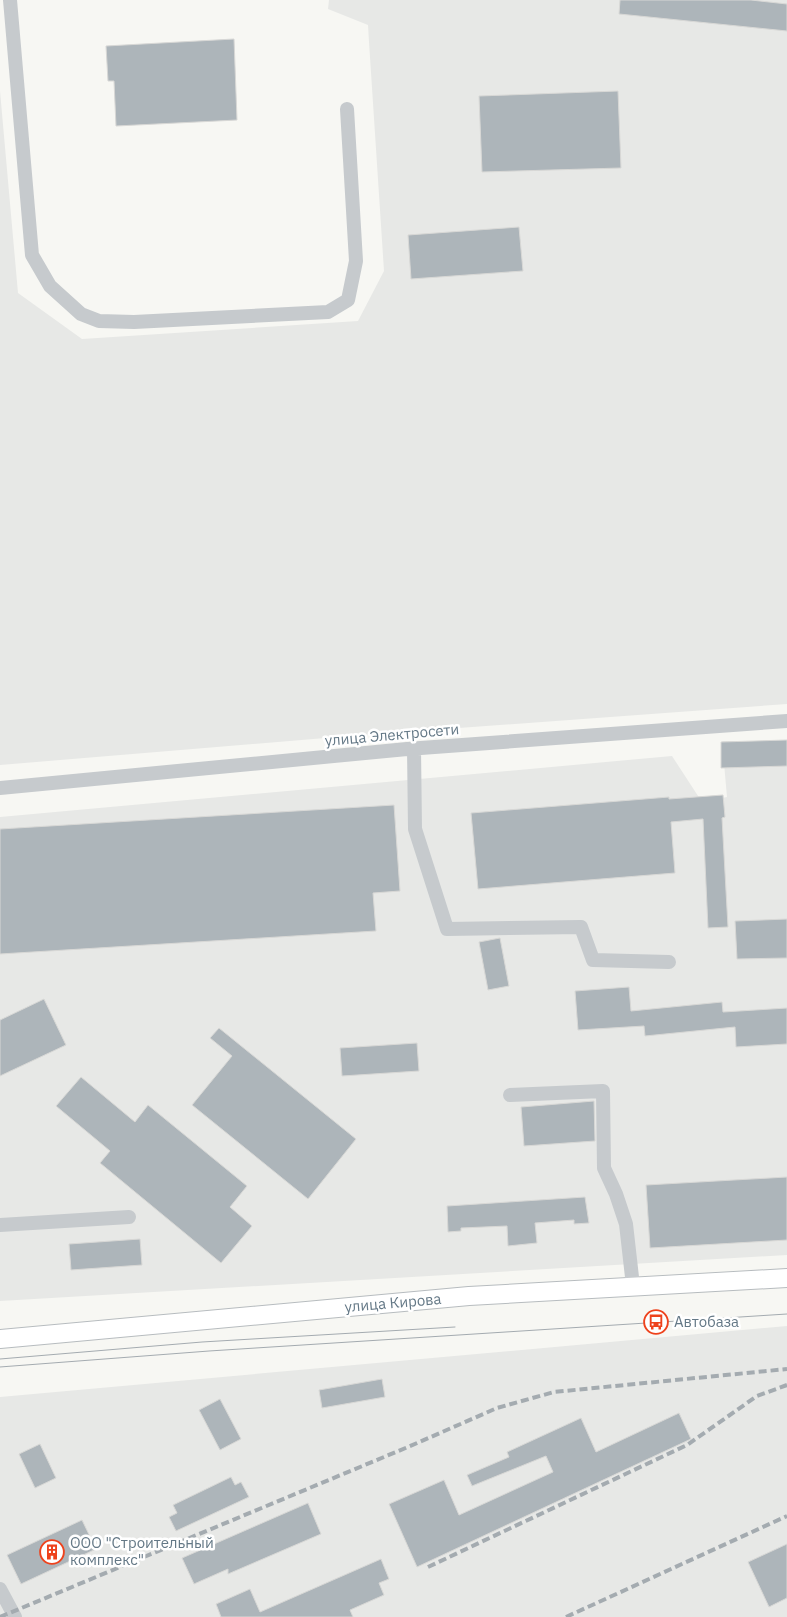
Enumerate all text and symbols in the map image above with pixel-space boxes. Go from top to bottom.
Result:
street label: улица Электросети [324,719,460,750]
street label: улица Кирова [344,1289,442,1316]
bus stop icon: Автобаза [643,1309,669,1335]
place label: Автобаза [674,1312,739,1331]
place label: ООО "Строительный комплекс" [70,1533,214,1569]
building icon: ООО "Строительный комплекс" [39,1539,65,1565]

